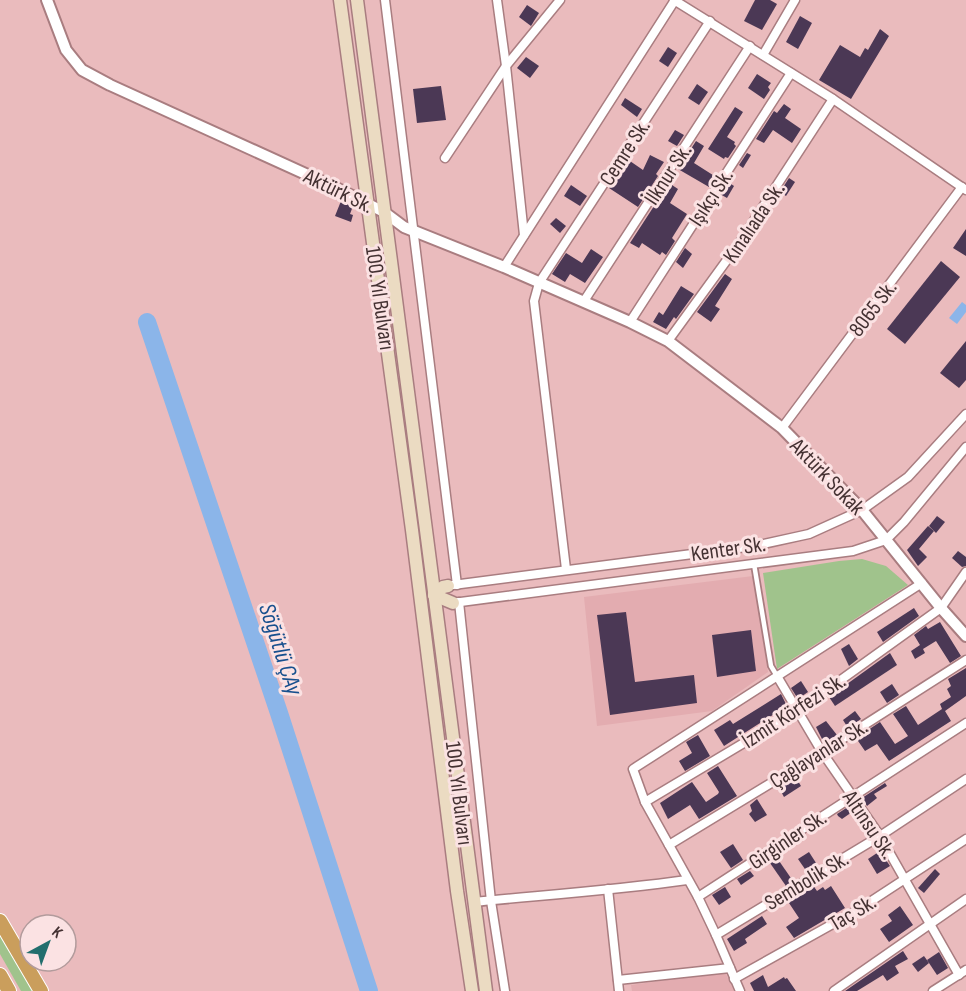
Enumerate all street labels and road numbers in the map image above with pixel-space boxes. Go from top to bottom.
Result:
street label: Cemre Sk. [594,115,657,191]
street label: İlknur Sk. [639,139,698,210]
street label: Aktürk Sk. [298,163,378,220]
street label: Işıkçı Sk. [683,164,740,231]
street label: Kınalıada Sk. [717,177,791,268]
street label: 100. Yıl Bulvarı [359,245,400,352]
street label: 8065 Sk. [843,275,903,342]
street label: Aktürk Sokak [783,432,870,521]
street label: Kenter Sk. [689,531,767,568]
street label: İzmit Körfezi Sk. [737,668,851,755]
street label: Çağlayanlar Sk. [765,714,873,795]
street label: 100. Yıl Bulvarı [439,740,478,847]
street label: Altınsu Sk. [836,785,901,864]
street label: Girginler Sk. [744,804,832,876]
street label: Sembolik Sk. [760,846,854,917]
street label: Taç Sk. [824,889,881,938]

